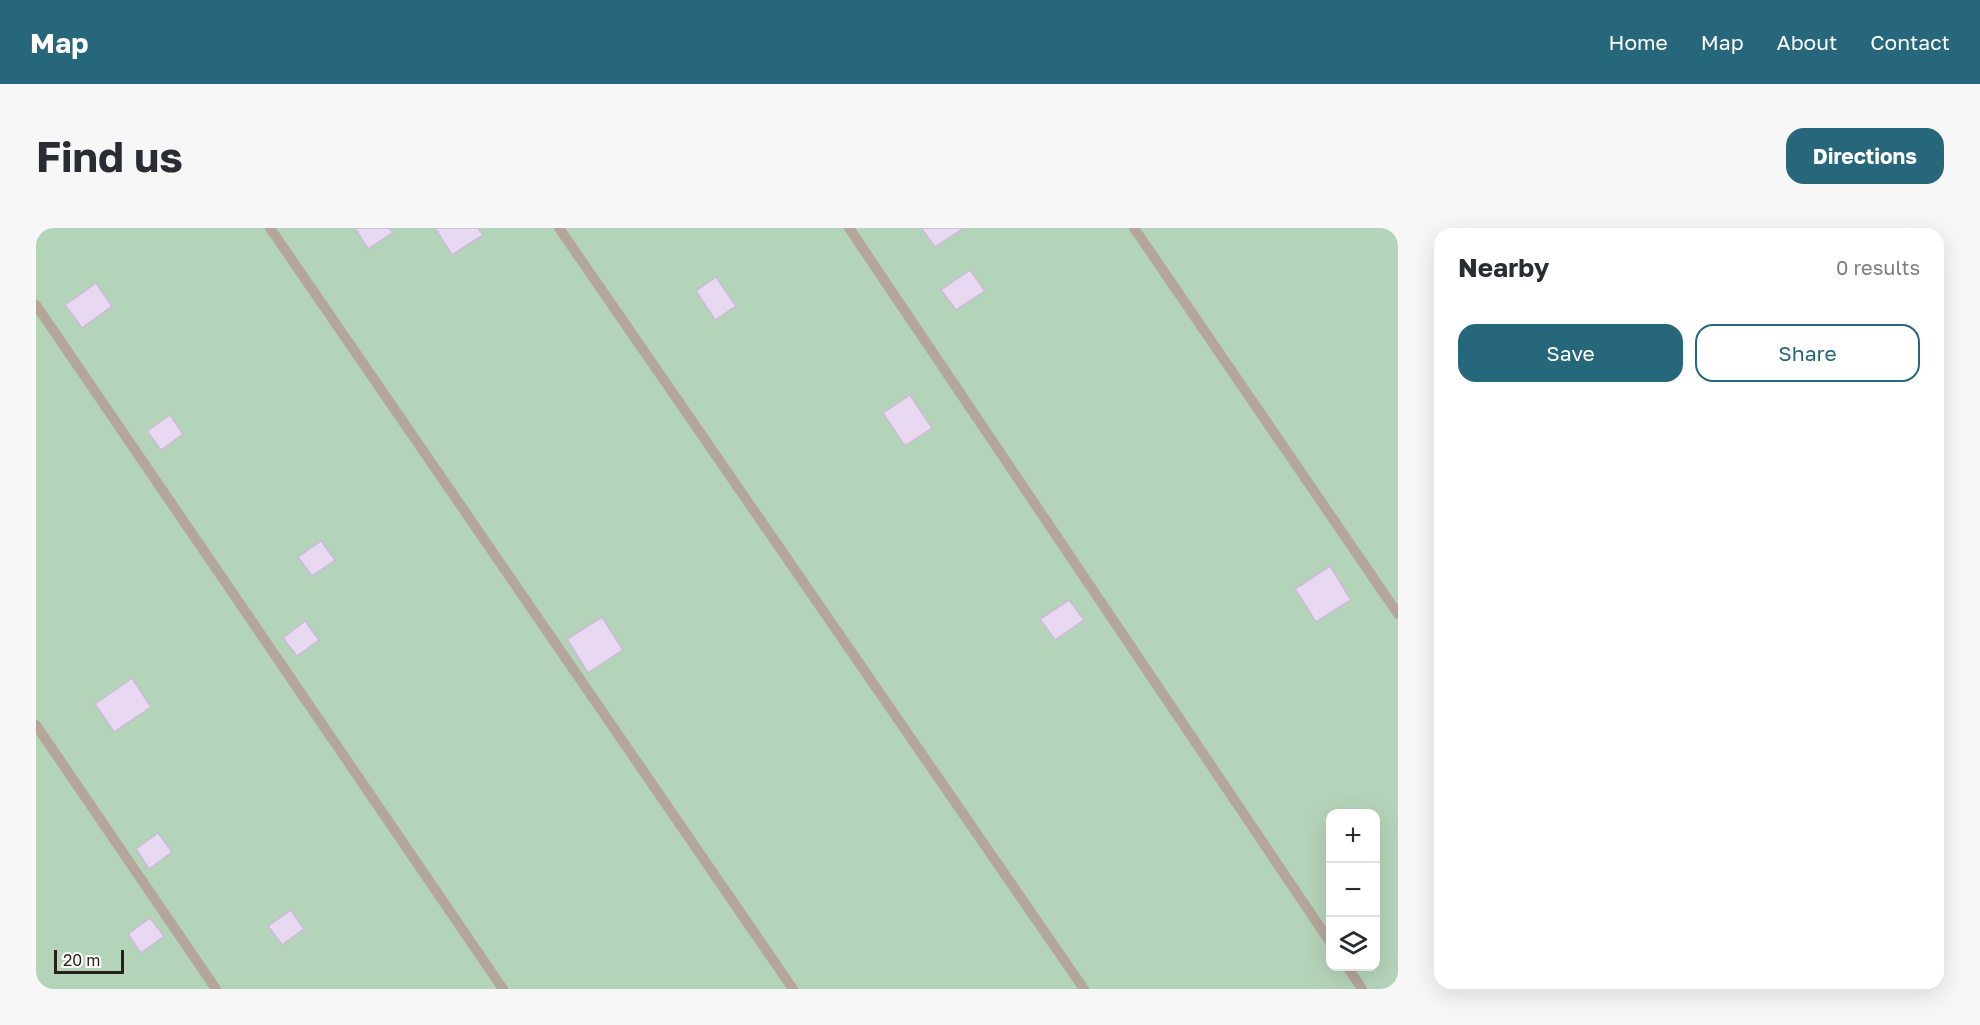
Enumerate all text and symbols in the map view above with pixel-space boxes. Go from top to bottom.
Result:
text: Map [30,26,88,59]
text: Home [1608,29,1668,55]
text: Map [1701,29,1744,55]
text: About [1777,29,1837,55]
text: Contact [1870,29,1950,55]
button: Directions [1786,128,1944,184]
text: Find us [36,131,183,181]
text: Nearby [1458,252,1549,283]
text: 0 results [1836,255,1920,279]
button: Save [1458,324,1683,382]
button: Share [1695,324,1920,382]
map controls [1326,809,1380,971]
button: + [1326,809,1380,863]
button: − [1326,863,1380,917]
button: layers [1326,917,1380,971]
scale bar [54,947,124,974]
text: 20 m [63,950,100,970]

